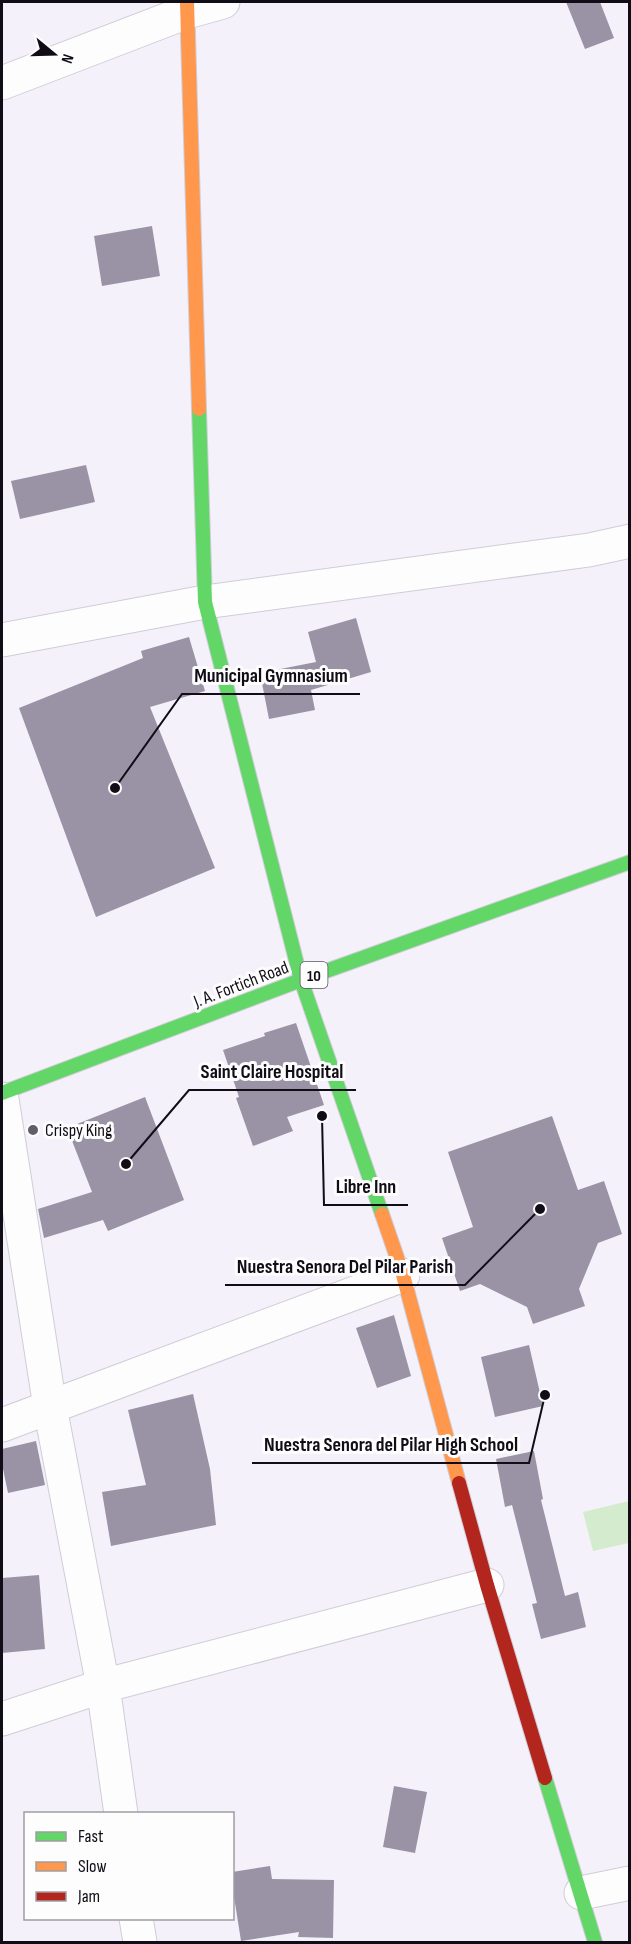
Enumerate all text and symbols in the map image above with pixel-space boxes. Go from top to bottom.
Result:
north arrow [24,24,84,84]
text: N [56,51,77,66]
callout: Municipal Gymnasium [182,656,360,694]
text: Municipal Gymnasium [194,664,348,688]
street label: J. A. Fortich Road [190,957,292,1013]
road number: 10 [300,962,328,988]
callout: Saint Claire Hospital [189,1052,356,1090]
text: Saint Claire Hospital [201,1060,343,1084]
place label: Crispy King [45,1120,112,1141]
marker: Crispy King [26,1123,40,1137]
callout: Libre Inn [324,1167,408,1205]
text: Libre Inn [336,1175,396,1199]
callout: Nuestra Senora Del Pilar Parish [225,1247,465,1285]
text: Nuestra Senora Del Pilar Parish [237,1255,453,1279]
callout: Nuestra Senora del Pilar High School [252,1425,529,1463]
text: Nuestra Senora del Pilar High School [264,1433,518,1457]
legend [24,1812,234,1920]
text: Fast [78,1826,104,1847]
text: Slow [78,1856,107,1877]
text: Jam [77,1886,100,1907]

